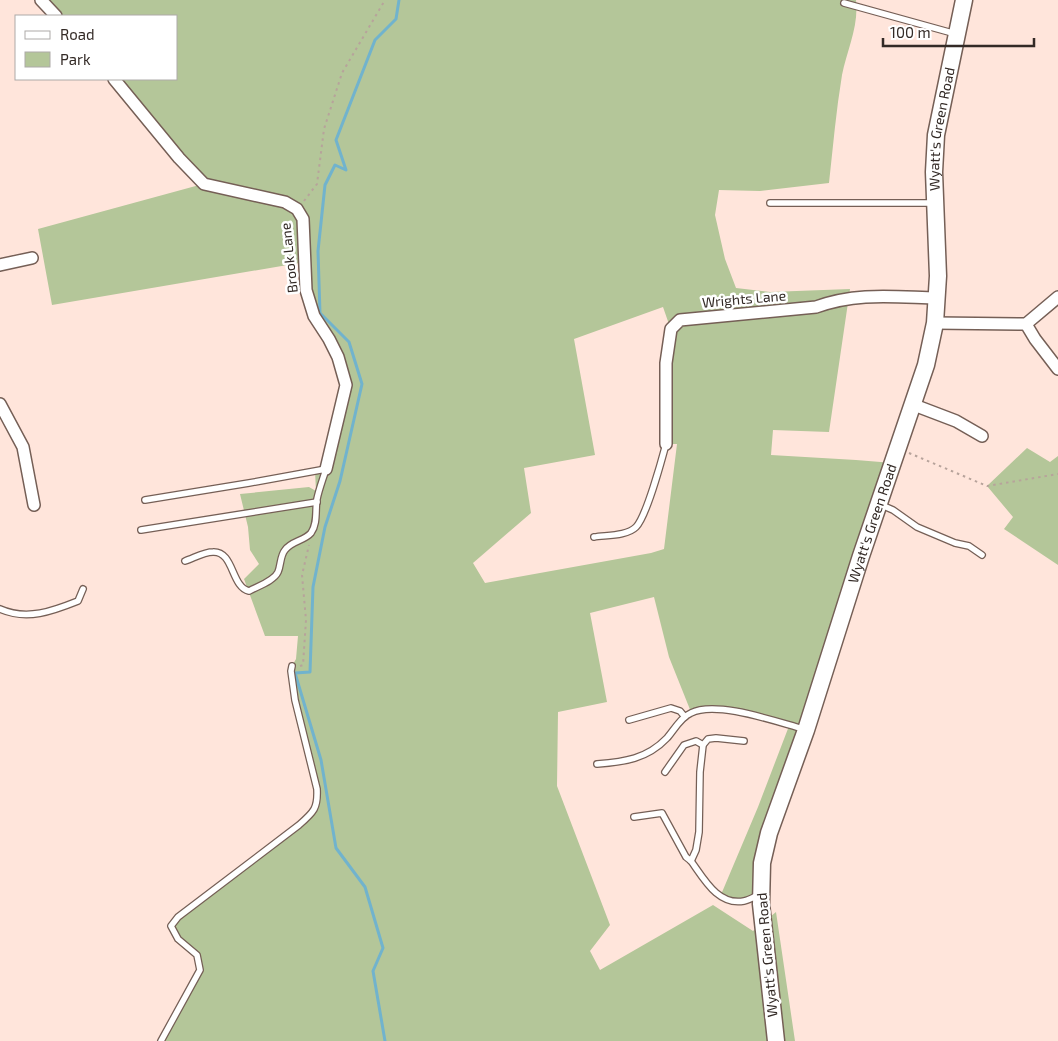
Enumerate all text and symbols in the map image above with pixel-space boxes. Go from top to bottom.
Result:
legend [15,15,178,80]
scale bar [883,15,1034,47]
text: 100 m [890,23,931,41]
text: Road [60,25,95,43]
text: Park [60,50,91,68]
street label: Wyatt's Green Road [925,66,958,191]
street label: Brook Lane [276,222,301,294]
street label: Wrights Lane [701,286,787,311]
street label: Wyatt's Green Road [844,461,900,585]
street label: Wyatt's Green Road [753,892,780,1018]

